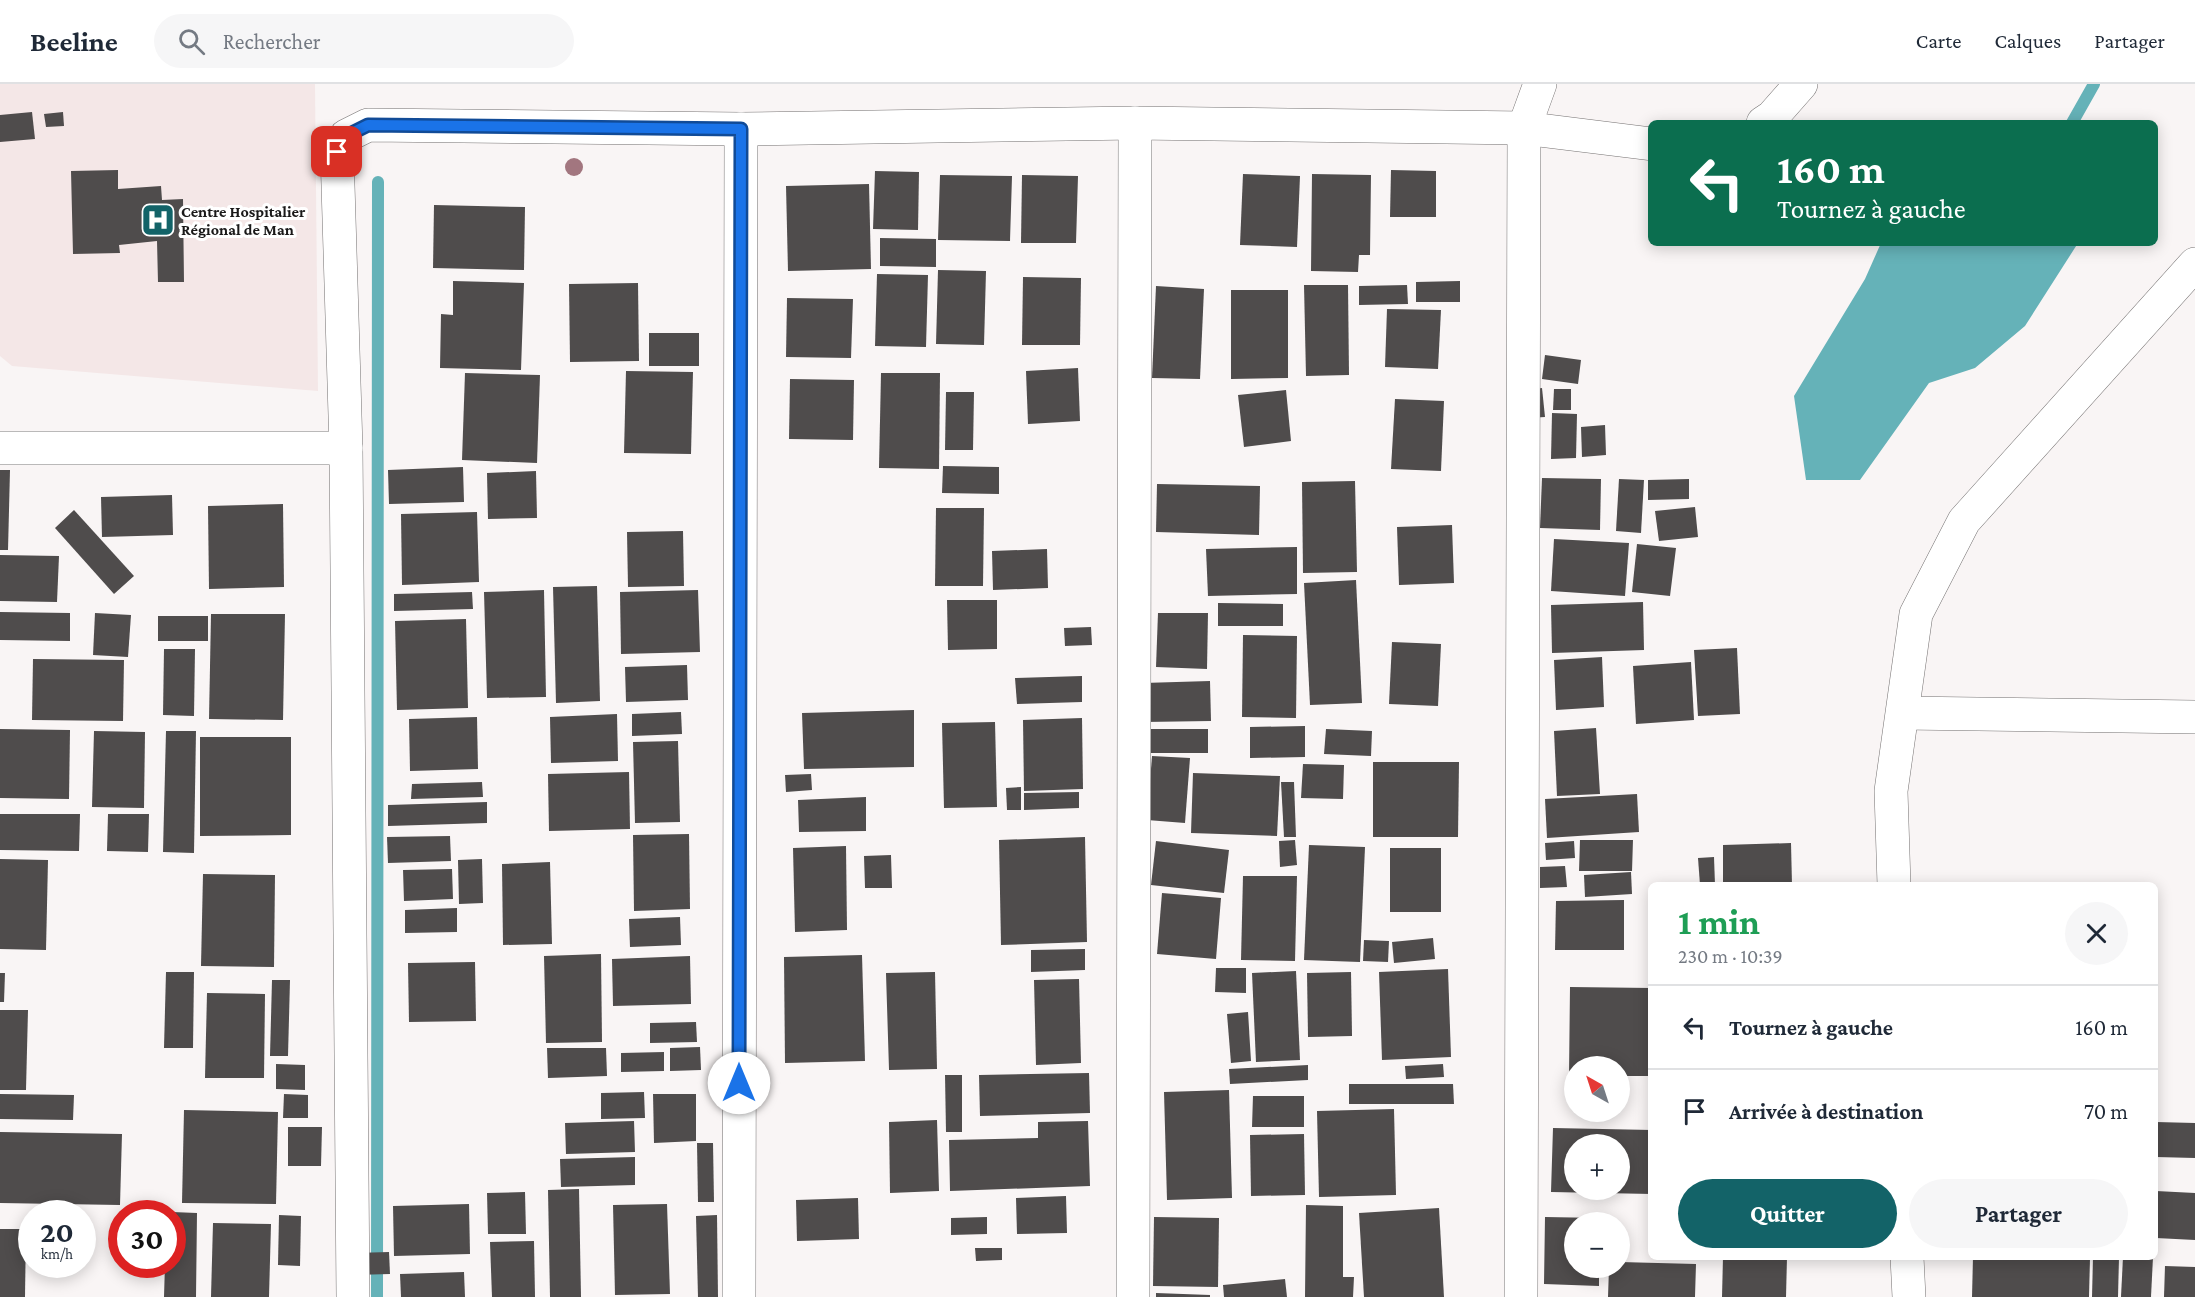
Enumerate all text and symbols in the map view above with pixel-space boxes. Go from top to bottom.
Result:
search box [154,14,574,68]
icon: search [175,25,208,58]
text: Beeline [30,26,118,57]
text: Rechercher [223,29,321,54]
text: Carte [1916,29,1961,53]
text: Calques [1994,29,2061,53]
text: Partager [2094,29,2165,53]
pin [311,126,362,177]
icon: arrive [320,135,353,168]
icon: left [1678,144,1756,222]
text: 160 m [1777,145,1885,192]
text: Tournez à gauche [1777,194,1966,224]
hospital icon: Centre Hospitalier Régional de Man [140,202,176,238]
place label: Centre Hospitalier Régional de Man [181,203,306,238]
text: 1 min [1678,902,1760,942]
button: close [2065,902,2128,965]
text: 230 m · 10:39 [1678,945,1783,967]
icon: left [1678,1011,1711,1044]
text: Tournez à gauche [1729,1015,1893,1040]
text: 160 m [2075,1015,2128,1040]
position arrow [707,1051,771,1115]
north arrow [1564,1056,1630,1122]
map controls [1564,1056,1630,1278]
icon: arrive [1678,1095,1711,1128]
text: Arrivée à destination [1729,1099,1923,1124]
text: 70 m [2084,1099,2128,1124]
button: + [1564,1134,1630,1200]
button: Quitter [1678,1179,1897,1248]
button: Partager [1909,1179,2128,1248]
speed limit sign: 30 [108,1200,186,1278]
button: − [1564,1212,1630,1278]
text: 20 [40,1215,74,1248]
text: km/h [41,1246,73,1262]

